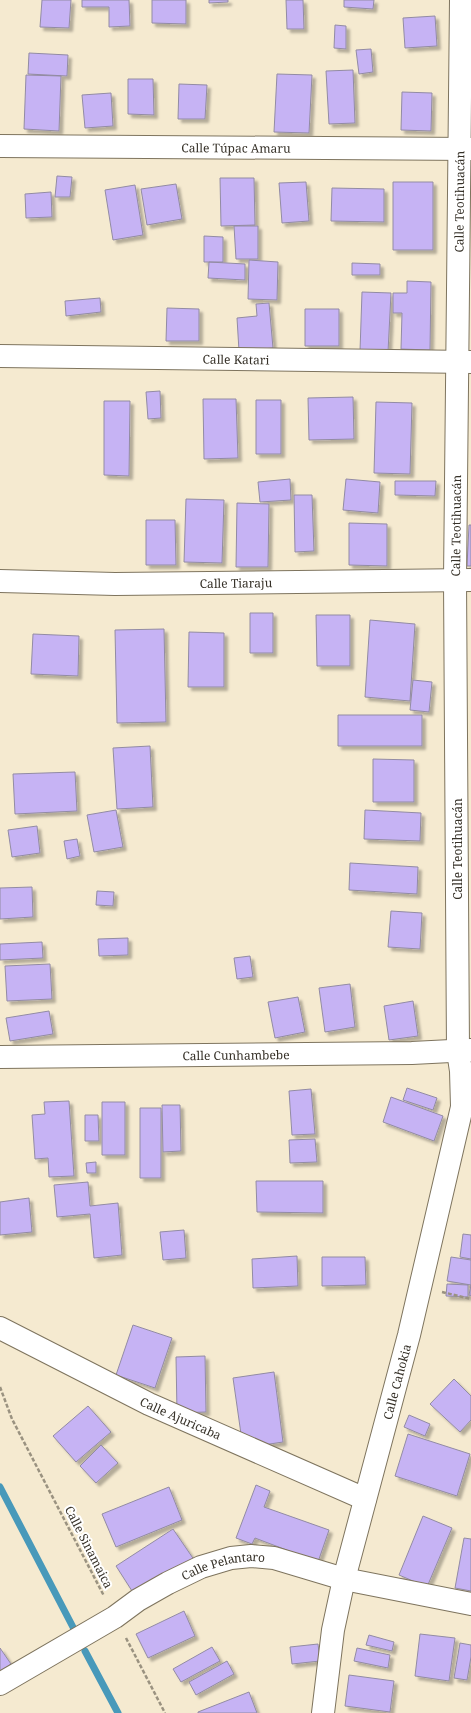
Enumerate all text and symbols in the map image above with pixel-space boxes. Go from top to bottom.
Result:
street label: Calle Túpac Amaru [181,139,291,156]
street label: Calle Teotihuacán [450,150,468,253]
street label: Calle Katari [202,350,270,368]
street label: Calle Teotihuacán [447,474,465,577]
street label: Calle Tiaraju [200,574,273,592]
street label: Calle Teotihuacán [449,798,466,900]
street label: Calle Cunhambebe [182,1046,290,1064]
street label: Calle Cahokia [378,1342,415,1421]
street label: Calle Ajuricaba [137,1392,224,1443]
street label: Calle Sinamaica [61,1503,117,1591]
street label: Calle Pelantaro [178,1547,266,1584]

